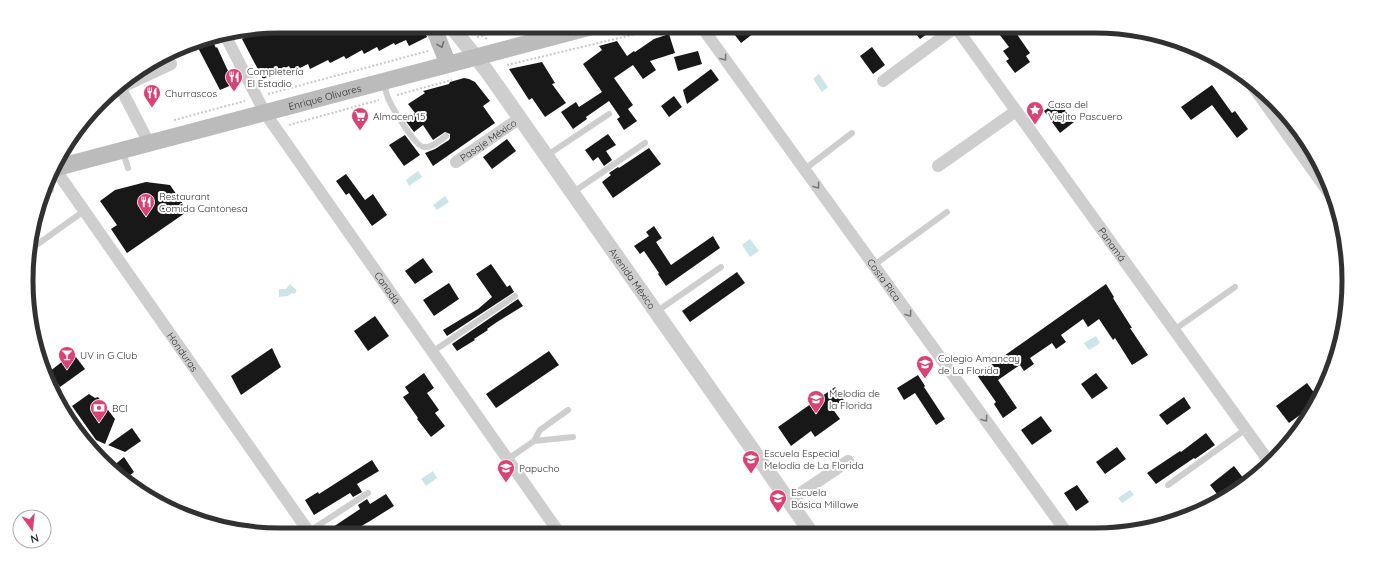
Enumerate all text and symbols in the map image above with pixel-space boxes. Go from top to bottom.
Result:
one-way arrow [436,42,444,49]
one-way arrow [719,53,726,60]
place label: Completería El Estadio [247,65,304,90]
restaurant icon: Completería El Estadio [224,67,244,92]
street label: Enrique Olivares [287,81,363,113]
restaurant icon: Churrascos [142,83,162,108]
place label: Churrascos [165,87,217,100]
place label: Casa del Viejito Pascuero [1048,98,1122,123]
place icon: Casa del Viejito Pascuero [1025,100,1045,125]
supermarket icon: Almacen 15 [350,106,370,131]
place label: Almacen 15 [373,110,425,123]
street label: Pasaje México [458,116,519,164]
one-way arrow [812,181,819,188]
place label: Restaurant Comida Cantonesa [159,190,248,215]
restaurant icon: Restaurant Comida Cantonesa [136,192,156,217]
street label: Panamá [1095,225,1129,264]
street label: Avenida México [606,246,658,312]
street label: Costa Rica [864,256,904,304]
street label: Canadá [371,269,403,307]
one-way arrow [904,310,912,317]
street label: Honduras [164,330,201,375]
bar icon: UV in G Club [57,345,77,370]
place label: UV in G Club [80,349,137,362]
place label: Colegio Amancay de La Florida [938,352,1020,377]
school or university icon: Colegio Amancay de La Florida [915,354,935,379]
place label: Melodia de la Florida [829,387,880,412]
school or university icon: Melodia de la Florida [806,389,826,414]
bank icon: BCI [89,398,109,423]
place label: BCI [112,402,128,415]
one-way arrow [980,415,987,422]
place label: Escuela Especial Melodía de La Florida [764,447,864,472]
school or university icon: Escuela Especial Melodía de La Florida [741,449,761,474]
school or university icon: Papucho [496,458,516,483]
place label: Papucho [519,462,560,475]
place label: Escuela Básica Millawe [791,486,859,511]
school or university icon: Escuela Básica Millawe [768,488,788,513]
north arrow [12,509,52,549]
text: N [29,531,40,546]

